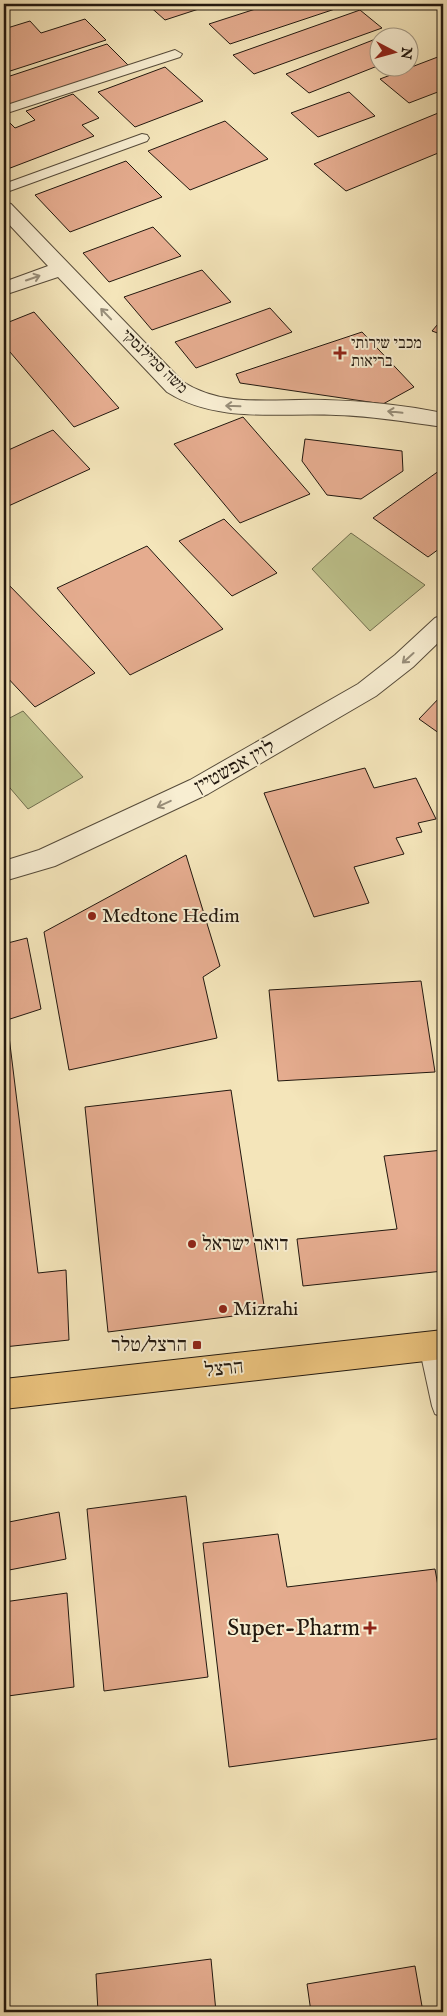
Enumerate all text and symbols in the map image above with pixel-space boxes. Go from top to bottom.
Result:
north arrow [370,28,420,78]
text: N [396,45,416,60]
one-way arrow [25,273,41,283]
one-way arrow [100,308,112,321]
street label: משה סמילנסקי [117,325,191,399]
place label: מכבי שירותי בריאות [351,334,422,372]
marker: מכבי שירותי בריאות [333,346,347,360]
one-way arrow [225,401,241,410]
one-way arrow [387,407,403,417]
one-way arrow [402,652,415,663]
street label: לוין אפשטיין [190,735,280,799]
one-way arrow [157,799,172,809]
place label: Medtone Hedim [102,904,240,929]
marker: Medtone Hedim [86,910,98,922]
place label: דואר ישראל [202,1232,289,1257]
marker: דואר ישראל [186,1238,198,1250]
place label: Mizrahi [233,1297,298,1322]
marker: Mizrahi [217,1303,229,1315]
place label: הרצל/טלר [111,1333,187,1358]
marker: הרצל/טלר [191,1339,203,1351]
street label: הרצל [203,1355,245,1383]
place label: Super-Pharm [227,1613,360,1644]
marker: Super-Pharm [364,1622,376,1634]

